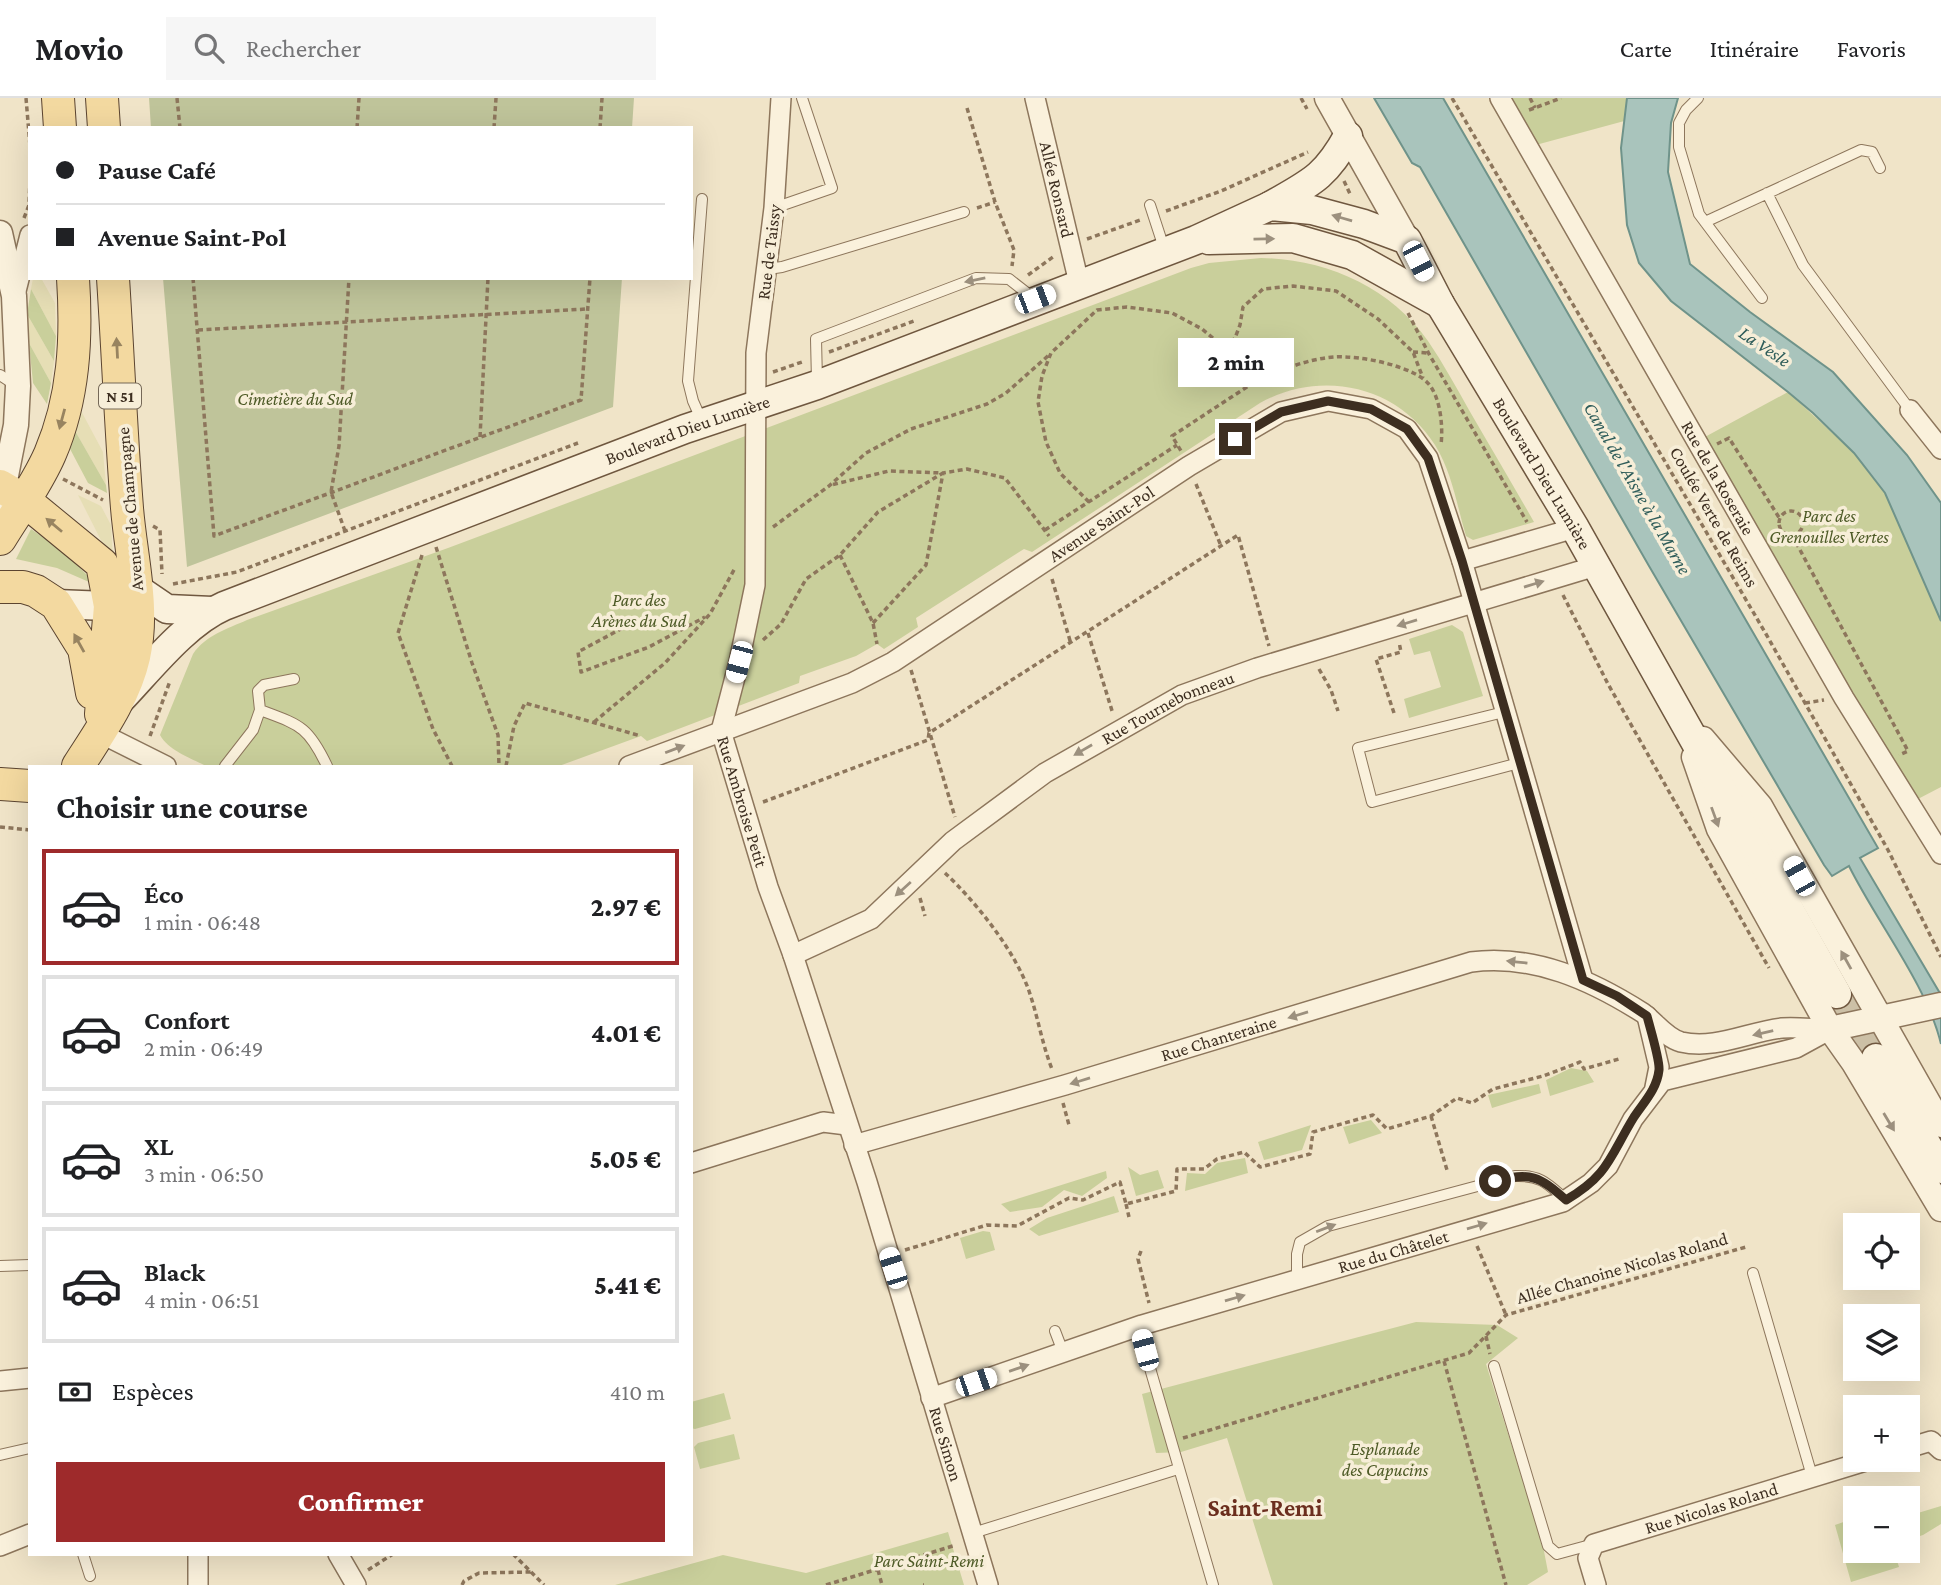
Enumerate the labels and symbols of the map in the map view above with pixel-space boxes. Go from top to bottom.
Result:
street label: Allée Ronsard [1036,139,1078,240]
street label: Rue de Taissy [753,202,785,301]
one-way arrow [1331,212,1353,223]
one-way arrow [1253,233,1275,245]
car [1400,238,1437,284]
one-way arrow [964,275,986,286]
car [1012,282,1059,316]
water label: La Vesle [1735,322,1794,371]
one-way arrow [112,336,123,358]
callout: 2 min [1177,338,1293,386]
road number: N 51 [99,384,141,408]
park label: Cimetière du Sud [237,389,353,409]
street label: Boulevard Dieu Lumière [602,391,772,469]
street label: Boulevard Dieu Lumière [1489,394,1595,553]
water label: Canal de l'Aisne à la Marne [1580,398,1695,578]
one-way arrow [56,408,67,430]
street label: Rue de la Roseraie [1677,417,1759,539]
route end [1219,423,1251,455]
street label: Avenue de Champagne [113,426,147,592]
street label: Coulée Verte de Reims [1666,443,1762,591]
street label: Avenue Saint-Pol [1045,482,1158,566]
park label: Parc des Grenouilles Vertes [1769,506,1889,547]
one-way arrow [45,518,62,533]
one-way arrow [1524,579,1545,589]
park label: Parc des Arènes du Sud [591,590,687,631]
one-way arrow [1396,619,1417,629]
one-way arrow [73,633,85,653]
car [724,639,755,685]
street label: Rue Tournebonneau [1098,667,1237,749]
street label: Rue Ambroise Petit [713,734,772,870]
one-way arrow [664,743,685,754]
one-way arrow [1073,744,1092,757]
one-way arrow [1710,806,1721,827]
car [1780,853,1819,899]
one-way arrow [894,881,912,897]
one-way arrow [1840,950,1852,969]
one-way arrow [1506,957,1528,968]
one-way arrow [1287,1011,1308,1021]
street label: Rue Chanteraine [1159,1012,1279,1065]
one-way arrow [1752,1027,1774,1038]
one-way arrow [1069,1076,1090,1086]
one-way arrow [1883,1112,1895,1131]
route start [1479,1165,1511,1197]
one-way arrow [1467,1221,1488,1231]
one-way arrow [1316,1222,1337,1233]
street label: Rue du Châtelet [1336,1226,1452,1277]
street label: Allée Chanoine Nicolas Roland [1514,1228,1731,1308]
car [877,1245,910,1291]
one-way arrow [1225,1292,1246,1302]
car [1130,1327,1161,1373]
one-way arrow [1008,1362,1029,1373]
car [953,1365,1000,1399]
street label: Rue Simon [925,1404,966,1484]
park label: Esplanade des Capucins [1342,1439,1429,1480]
street label: Rue Nicolas Roland [1642,1478,1781,1538]
district label: Saint-Remi [1208,1494,1322,1521]
park label: Parc Saint-Remi [874,1551,984,1571]

